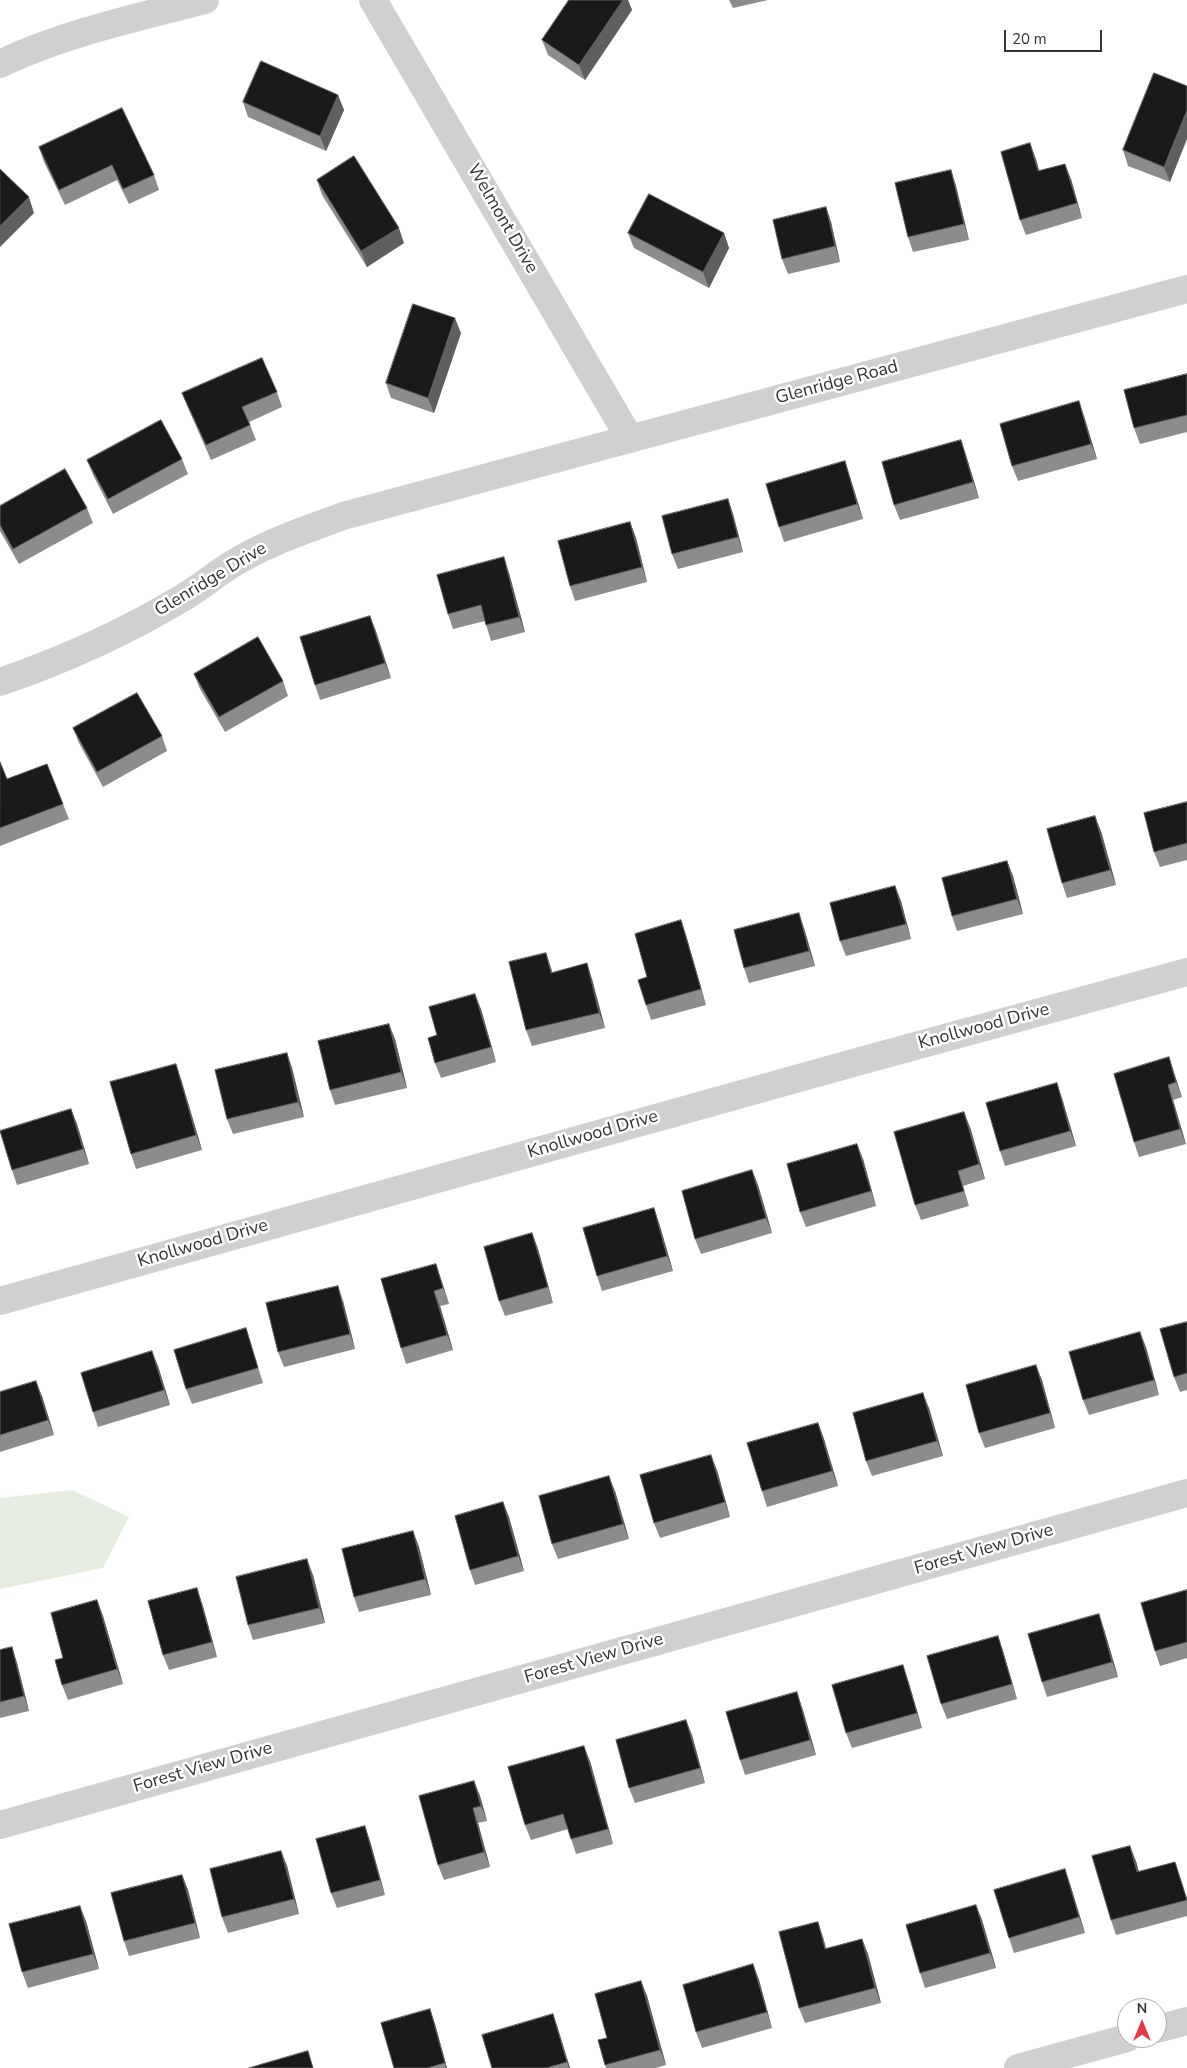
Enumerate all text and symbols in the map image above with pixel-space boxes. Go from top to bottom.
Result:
scale bar [1007,20,1104,52]
text: 20 m [1012,29,1047,49]
street label: Welmont Drive [462,160,542,278]
street label: Glenridge Road [773,356,901,410]
street label: Glenridge Drive [151,538,271,622]
street label: Knollwood Drive [916,999,1052,1055]
street label: Knollwood Drive [525,1106,661,1164]
street label: Knollwood Drive [135,1215,271,1273]
street label: Forest View Drive [912,1520,1056,1580]
street label: Forest View Drive [522,1629,666,1689]
street label: Forest View Drive [131,1738,275,1798]
north arrow [1117,1998,1167,2048]
text: N [1137,1999,1147,2018]

